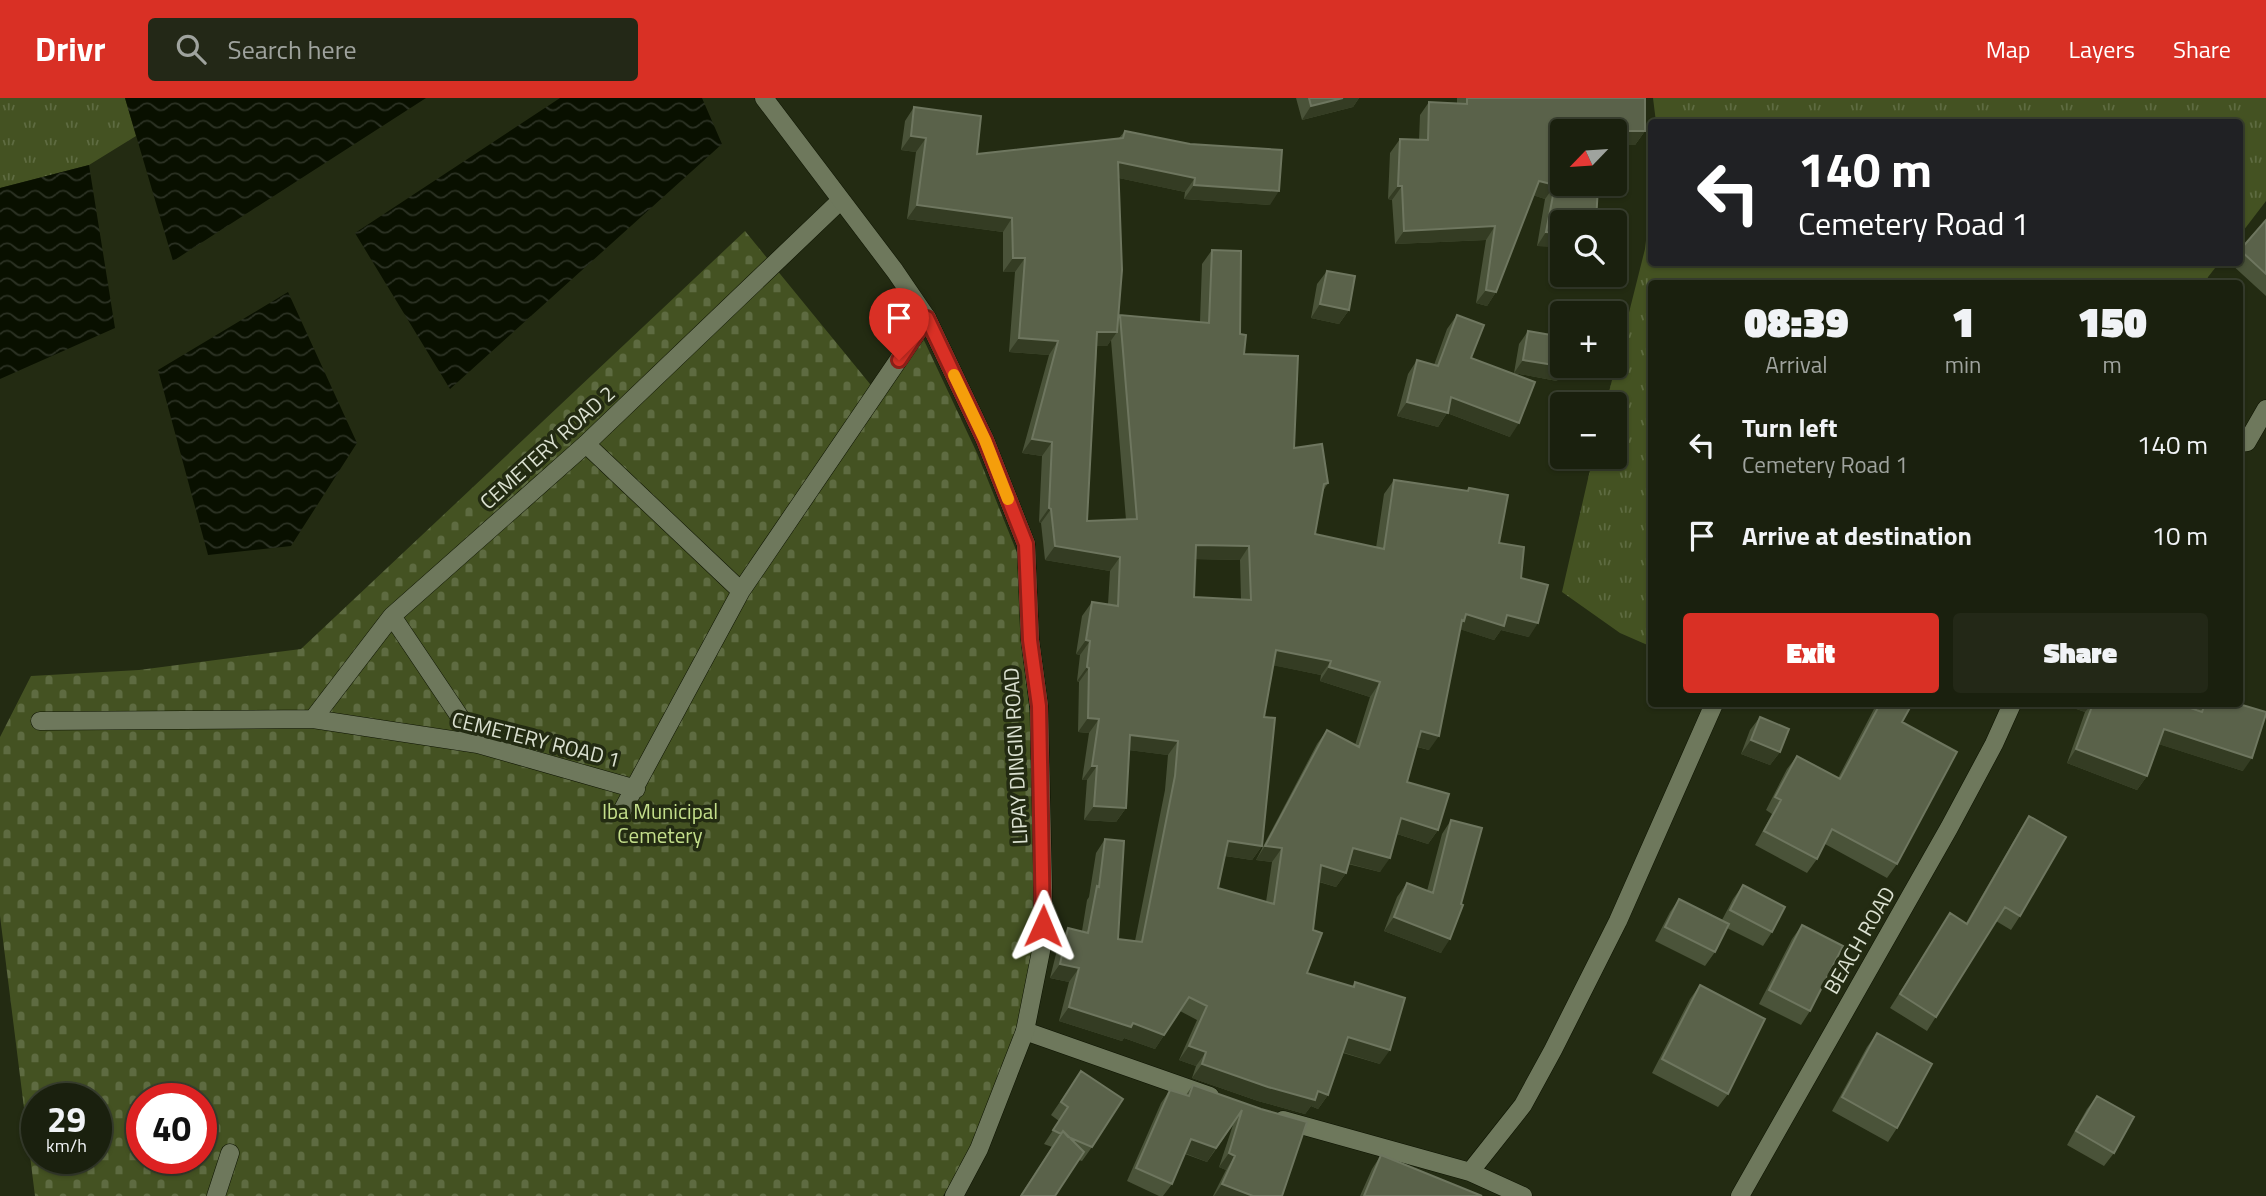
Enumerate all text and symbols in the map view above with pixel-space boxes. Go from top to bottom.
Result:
search box [148,18,638,81]
text: Drivr [35,24,106,74]
icon: search [172,30,210,68]
text: Search here [228,30,357,69]
text: Map [1986,31,2031,67]
text: Layers [2069,31,2135,67]
text: Share [2173,31,2231,67]
north arrow [1550,119,1628,196]
map controls [1550,119,1627,469]
text: 140 m [1798,131,1932,206]
icon: left [1683,147,1774,238]
text: Cemetery Road 1 [1798,199,2029,247]
button: search [1550,210,1627,287]
pin [869,288,929,360]
text: 08:39 [1744,289,1849,353]
text: 1 [1952,289,1975,353]
text: 150 [2078,289,2147,353]
icon: arrive [880,299,918,337]
button: + [1550,301,1627,378]
text: Arrival [1765,347,1828,382]
text: min [1945,347,1981,382]
text: m [2103,347,2122,382]
street label: CEMETERY ROAD 2 [472,377,622,517]
button: − [1550,392,1627,469]
text: Turn left [1742,408,1837,447]
text: 140 m [2137,425,2208,464]
icon: left [1683,426,1721,464]
text: Cemetery Road 1 [1742,447,1908,482]
text: Arrive at destination [1742,516,1972,555]
text: 10 m [2151,516,2208,555]
icon: arrive [1683,517,1721,555]
button: Exit [1683,613,1939,693]
button: Share [1953,613,2208,693]
street label: LIPAY DINGIN ROAD [994,667,1036,845]
street label: CEMETERY ROAD 1 [449,703,623,775]
park label: Iba Municipal Cemetery [602,795,718,851]
street label: BEACH ROAD [1815,880,1903,1000]
position arrow [1006,889,1080,963]
speed limit sign: 40 [126,1083,217,1174]
text: 29 [47,1092,86,1146]
text: km/h [46,1132,87,1159]

